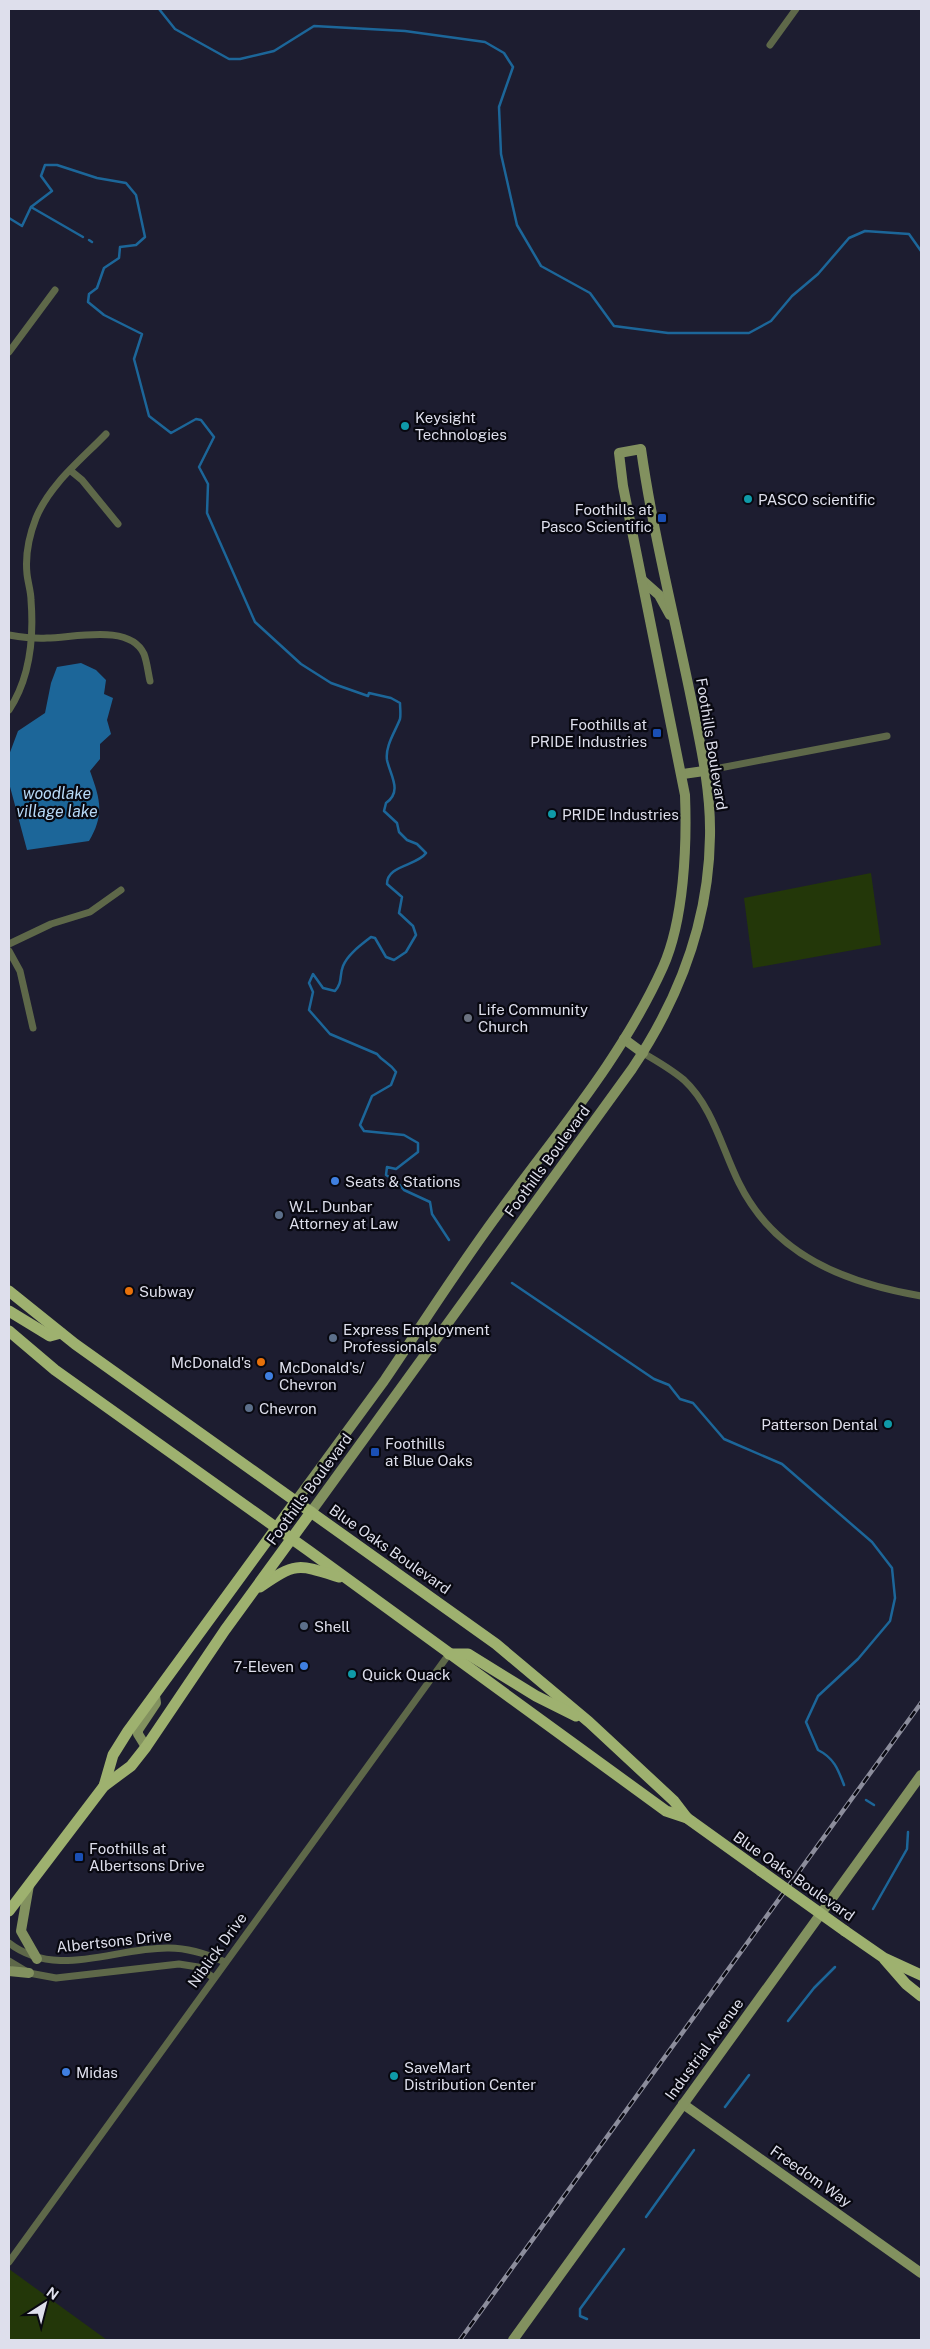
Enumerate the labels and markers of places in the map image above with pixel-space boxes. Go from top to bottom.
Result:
place label: Keysight Technologies [415,409,507,443]
marker: Keysight Technologies [399,420,411,432]
place label: PASCO scientific [758,491,875,508]
marker: PASCO scientific [742,493,754,505]
place label: Foothills at Pasco Scientific [541,501,652,535]
marker: Foothills at Pasco Scientific [656,512,668,524]
place label: Foothills at PRIDE Industries [530,716,647,750]
marker: Foothills at PRIDE Industries [651,727,663,739]
place label: PRIDE Industries [562,806,679,823]
marker: PRIDE Industries [546,808,558,820]
place label: Life Community Church [478,1001,588,1035]
marker: Life Community Church [462,1012,474,1024]
place label: Seats & Stations [345,1173,460,1190]
marker: Seats & Stations [329,1175,341,1187]
place label: W.L. Dunbar Attorney at Law [289,1198,398,1232]
marker: W.L. Dunbar Attorney at Law [273,1209,285,1221]
place label: Subway [139,1283,194,1300]
marker: Subway [123,1285,135,1297]
place label: Express Employment Professionals [343,1321,490,1355]
marker: Express Employment Professionals [327,1332,339,1344]
place label: McDonald's [171,1354,251,1371]
marker: McDonald's [255,1356,267,1368]
place label: McDonald's/ Chevron [279,1359,365,1393]
marker: McDonald's/ Chevron [263,1370,275,1382]
place label: Chevron [259,1400,317,1417]
marker: Chevron [243,1402,255,1414]
place label: Patterson Dental [761,1416,878,1433]
marker: Patterson Dental [882,1418,894,1430]
place label: Foothills at Blue Oaks [385,1435,473,1469]
marker: Foothills at Blue Oaks [369,1446,381,1458]
place label: Shell [314,1618,350,1635]
marker: Shell [298,1620,310,1632]
place label: 7-Eleven [233,1658,294,1675]
marker: 7-Eleven [298,1660,310,1672]
place label: Quick Quack [362,1666,451,1683]
marker: Quick Quack [346,1668,358,1680]
place label: Foothills at Albertsons Drive [89,1840,205,1874]
marker: Foothills at Albertsons Drive [73,1851,85,1863]
place label: SaveMart Distribution Center [404,2059,536,2093]
place label: Midas [76,2064,118,2081]
marker: Midas [60,2066,72,2078]
marker: SaveMart Distribution Center [388,2070,400,2082]

